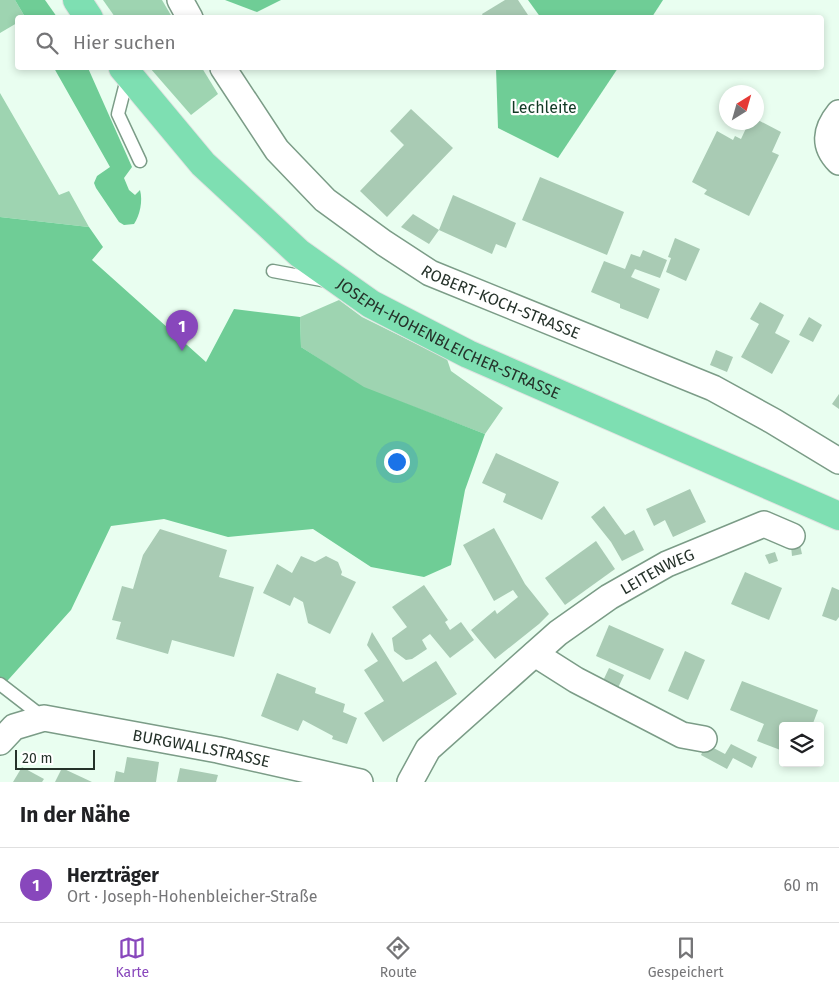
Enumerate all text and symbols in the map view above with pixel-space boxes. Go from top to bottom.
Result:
search box [15,15,824,70]
icon: search [33,29,61,57]
text: Hier suchen [73,31,176,54]
north arrow [719,85,764,130]
park label: Lechleite [511,98,577,117]
street label: ROBERT-KOCH-STRASSE [418,261,583,343]
street label: JOSEPH-HOHENBLEICHER-STRASSE [334,274,563,403]
pin: 1 [166,310,198,351]
your location [384,449,410,475]
street label: LEITENWEG [617,544,697,598]
map controls [779,722,824,767]
button: layers [779,722,824,767]
street label: BURGWALLSTRASSE [131,725,272,771]
scale bar [15,747,95,770]
text: 20 m [22,750,52,767]
text: In der Nähe [20,802,130,828]
text: Herzträger [67,864,159,887]
text: 1 [32,876,40,895]
text: 60 m [784,876,819,895]
text: Ort · Joseph-Hohenbleicher-Straße [67,887,317,906]
tab: Karte [115,934,149,981]
tab: Route [380,934,417,981]
tab: Gespeichert [648,934,724,981]

